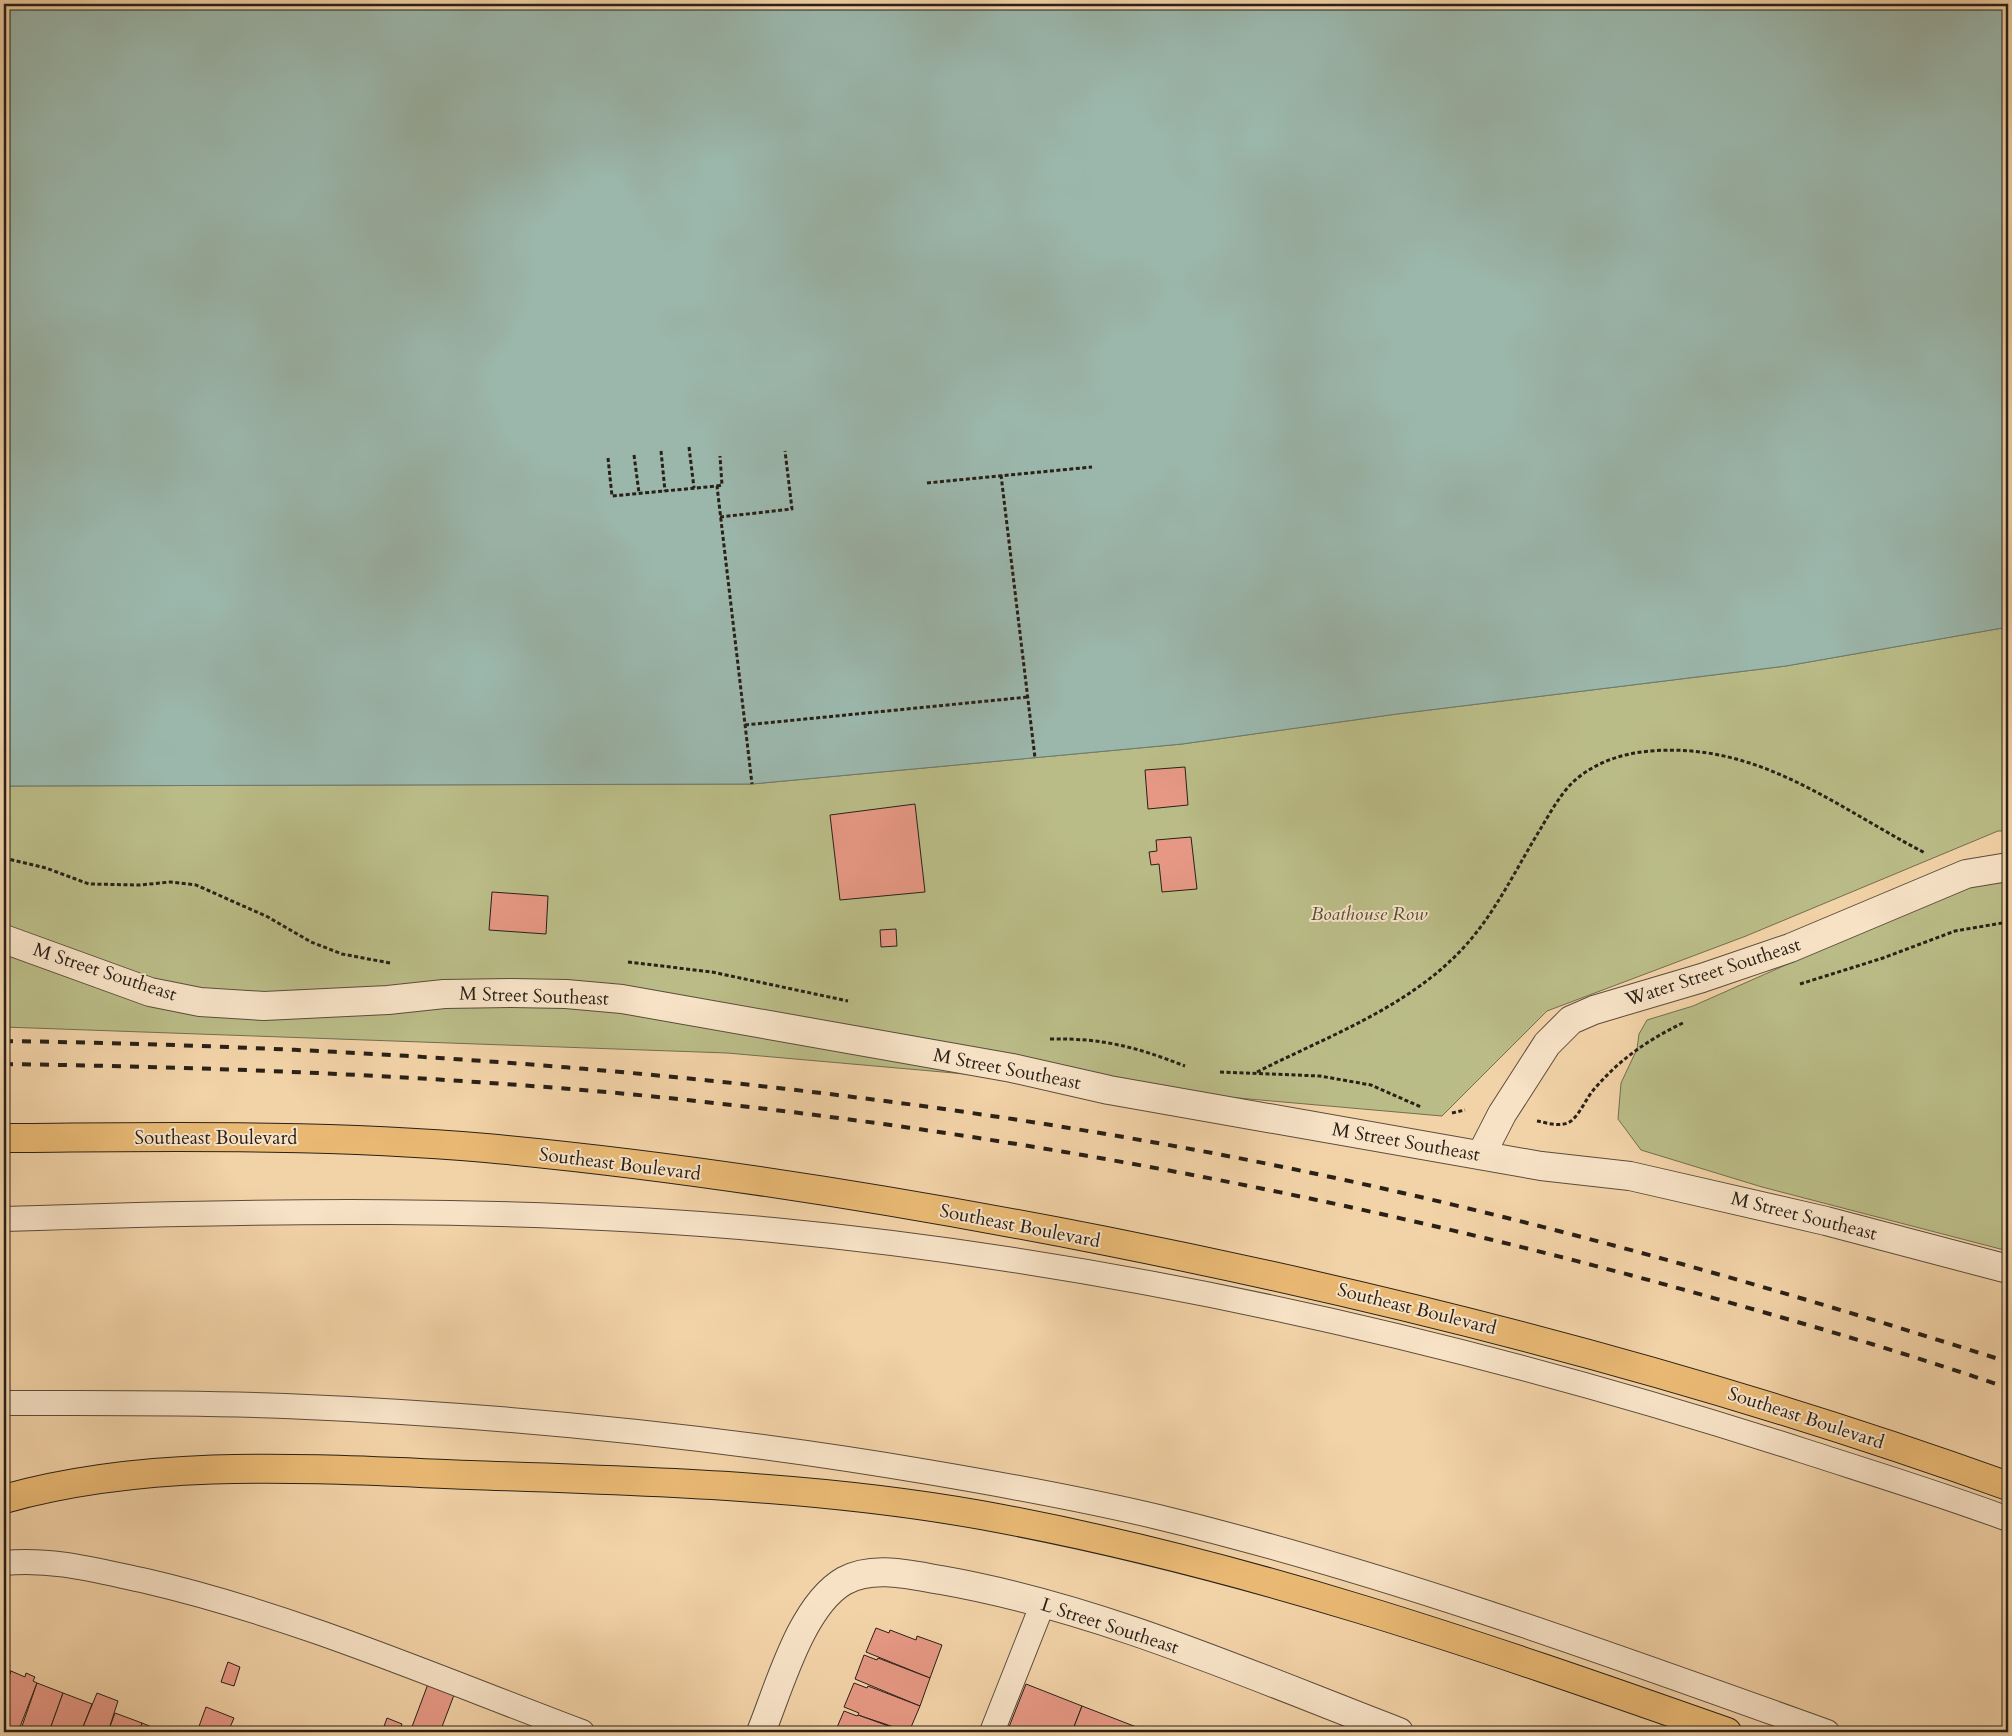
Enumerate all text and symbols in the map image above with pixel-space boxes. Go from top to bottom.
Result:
park label: Boathouse Row [1311,901,1428,927]
street label: Water Street Southeast [1621,931,1804,1013]
street label: M Street Southeast [30,937,180,1007]
street label: M Street Southeast [459,980,609,1012]
street label: M Street Southeast [931,1042,1083,1096]
street label: M Street Southeast [1330,1116,1482,1168]
street label: Southeast Boulevard [135,1125,297,1151]
street label: Southeast Boulevard [538,1141,702,1187]
street label: M Street Southeast [1728,1185,1880,1247]
street label: Southeast Boulevard [938,1198,1102,1254]
street label: Southeast Boulevard [1335,1277,1499,1341]
street label: Southeast Boulevard [1725,1380,1887,1456]
street label: L Street Southeast [1038,1592,1182,1660]

